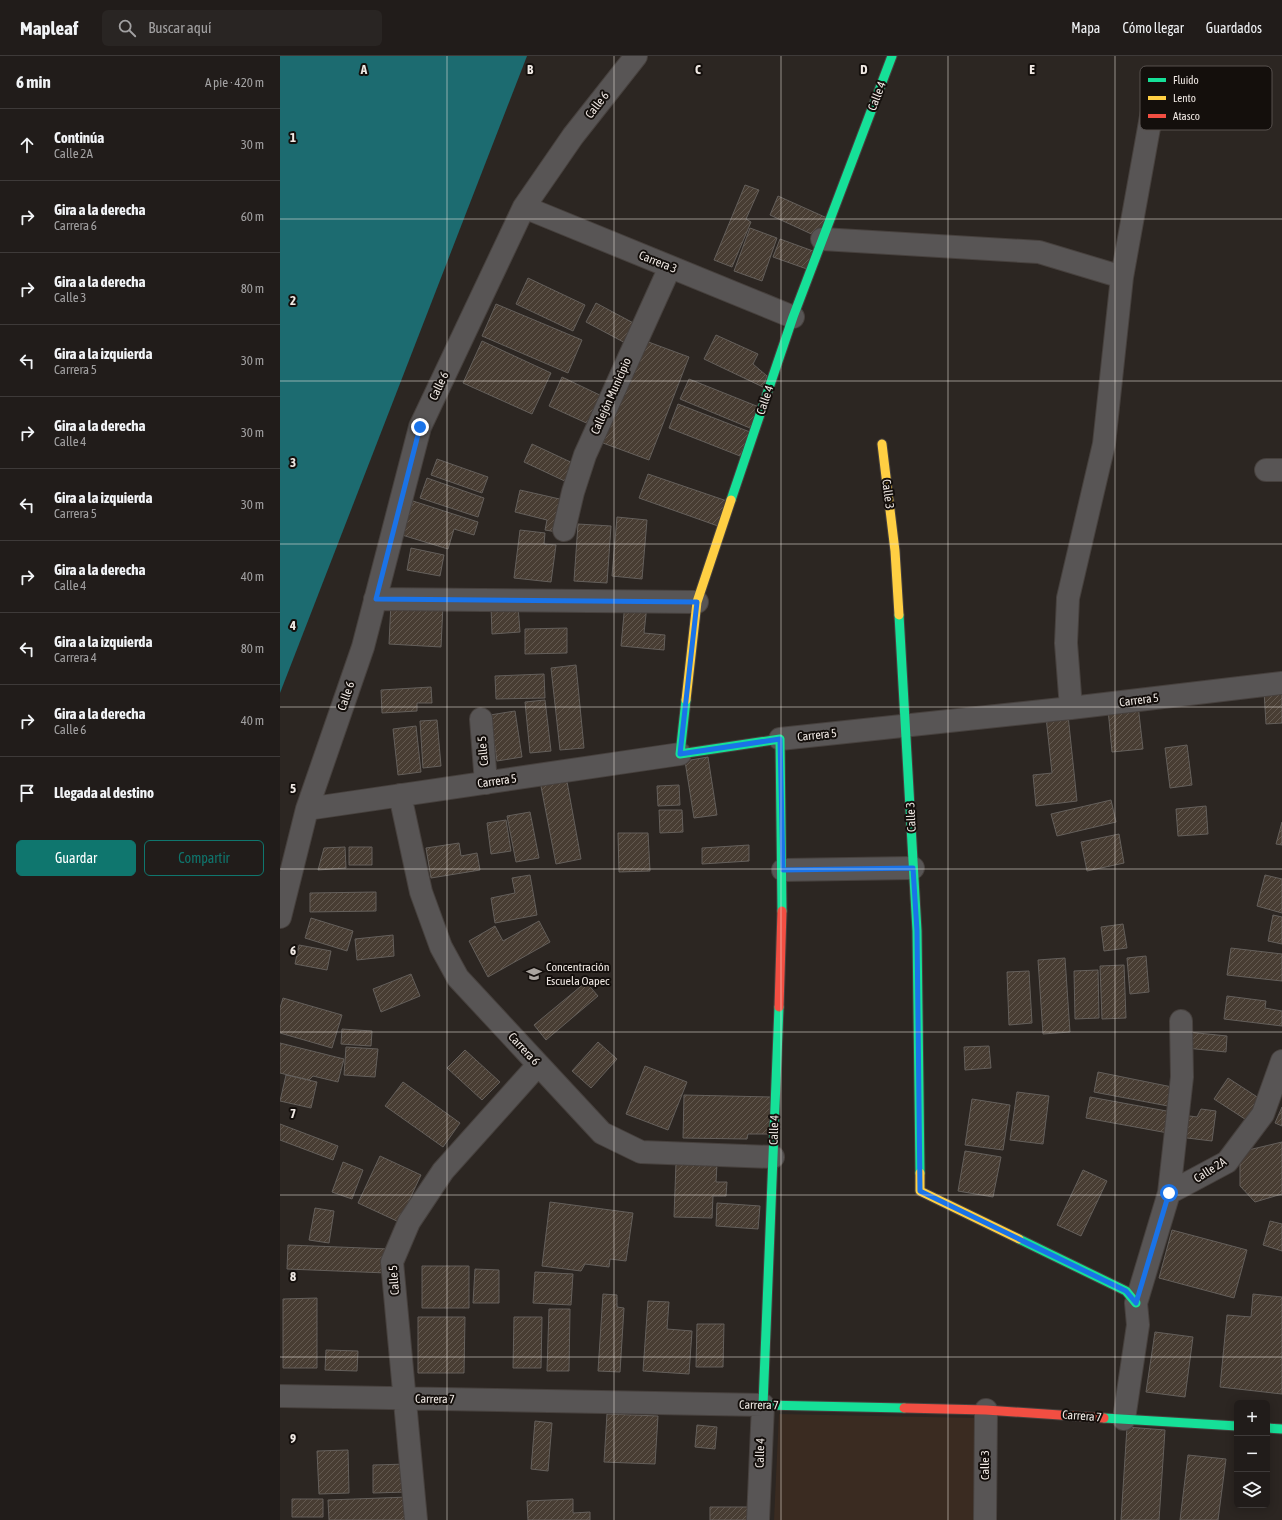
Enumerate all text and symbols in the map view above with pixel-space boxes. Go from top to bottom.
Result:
search box [102,10,382,46]
text: Mapleaf [20,17,78,39]
icon: search [116,17,138,39]
text: Buscar aquí [148,19,212,36]
text: Mapa [1071,20,1100,36]
text: Cómo llegar [1122,20,1184,36]
text: Guardados [1206,20,1262,36]
text: A [360,62,368,77]
text: B [527,62,534,77]
text: C [695,62,701,77]
text: D [860,62,868,77]
text: E [1029,62,1035,77]
legend [1140,66,1272,130]
text: 6 min [16,72,51,92]
text: Fluido [1173,74,1199,86]
text: A pie · 420 m [205,75,264,90]
street label: Calle 4 [865,79,889,112]
street label: Calle 6 [582,89,612,121]
text: Lento [1173,92,1196,104]
text: Atasco [1173,110,1200,122]
text: Continúa [54,129,104,146]
text: 1 [290,130,296,145]
icon: ahead [16,134,38,156]
text: 30 m [241,137,264,152]
text: Calle 2A [54,146,93,161]
text: Gira a la derecha [54,201,145,218]
icon: right [16,206,38,228]
text: 60 m [241,209,264,224]
text: Carrera 6 [54,218,97,233]
street label: Carrera 3 [637,248,679,276]
text: Gira a la derecha [54,273,145,290]
icon: right [16,278,38,300]
text: 80 m [241,281,264,296]
text: Calle 3 [54,290,86,305]
text: 2 [290,293,296,308]
text: Gira a la izquierda [54,345,152,362]
icon: left [16,350,38,372]
text: 30 m [241,353,264,368]
street label: Callejón Municipio [588,355,634,436]
text: Carrera 5 [54,362,97,377]
street label: Calle 6 [426,369,452,403]
street label: Calle 4 [754,383,777,416]
text: Gira a la derecha [54,417,145,434]
route end [411,418,429,436]
icon: right [16,422,38,444]
text: 30 m [241,425,264,440]
text: Calle 4 [54,434,86,449]
text: 3 [290,455,296,470]
street label: Calle 3 [879,478,897,510]
text: Gira a la izquierda [54,489,152,506]
icon: left [16,494,38,516]
text: 30 m [241,497,264,512]
text: Carrera 5 [54,506,97,521]
text: Gira a la derecha [54,561,145,578]
icon: right [16,566,38,588]
text: 40 m [241,569,264,584]
text: Calle 4 [54,578,86,593]
text: 4 [289,618,296,633]
text: Gira a la izquierda [54,633,152,650]
icon: left [16,638,38,660]
text: 80 m [241,641,264,656]
text: Carrera 4 [54,650,97,665]
street label: Calle 6 [335,679,358,712]
street label: Carrera 5 [1118,691,1160,709]
text: Gira a la derecha [54,705,145,722]
icon: right [16,710,38,732]
text: 40 m [241,713,264,728]
text: Calle 6 [54,722,86,737]
street label: Carrera 5 [797,726,837,744]
street label: Calle 5 [475,735,491,767]
street label: Carrera 5 [476,771,518,791]
text: 5 [290,781,296,796]
icon: arrive [16,782,38,804]
text: Llegada al destino [54,784,154,801]
street label: Calle 3 [903,802,919,832]
button: Guardar [16,840,136,876]
button: Compartir [144,840,264,876]
text: 6 [290,943,296,958]
place label: Concentración Escuela Oapec [546,960,610,988]
school or university icon: Concentración Escuela Oapec [525,965,543,983]
street label: Carrera 6 [505,1030,543,1069]
text: 7 [290,1106,296,1121]
street label: Calle 4 [766,1114,782,1145]
street label: Calle 2A [1191,1155,1229,1185]
route start [1160,1184,1178,1202]
street label: Calle 5 [386,1265,402,1295]
text: 8 [290,1269,296,1284]
street label: Carrera 7 [415,1392,455,1406]
street label: Carrera 7 [739,1398,779,1412]
map controls [1234,1400,1270,1508]
button: + [1234,1400,1270,1436]
street label: Carrera 7 [1062,1408,1103,1424]
text: 9 [290,1431,296,1446]
button: − [1234,1436,1270,1472]
street label: Calle 4 [752,1437,768,1468]
street label: Calle 3 [978,1450,992,1480]
button: layers [1234,1472,1270,1508]

